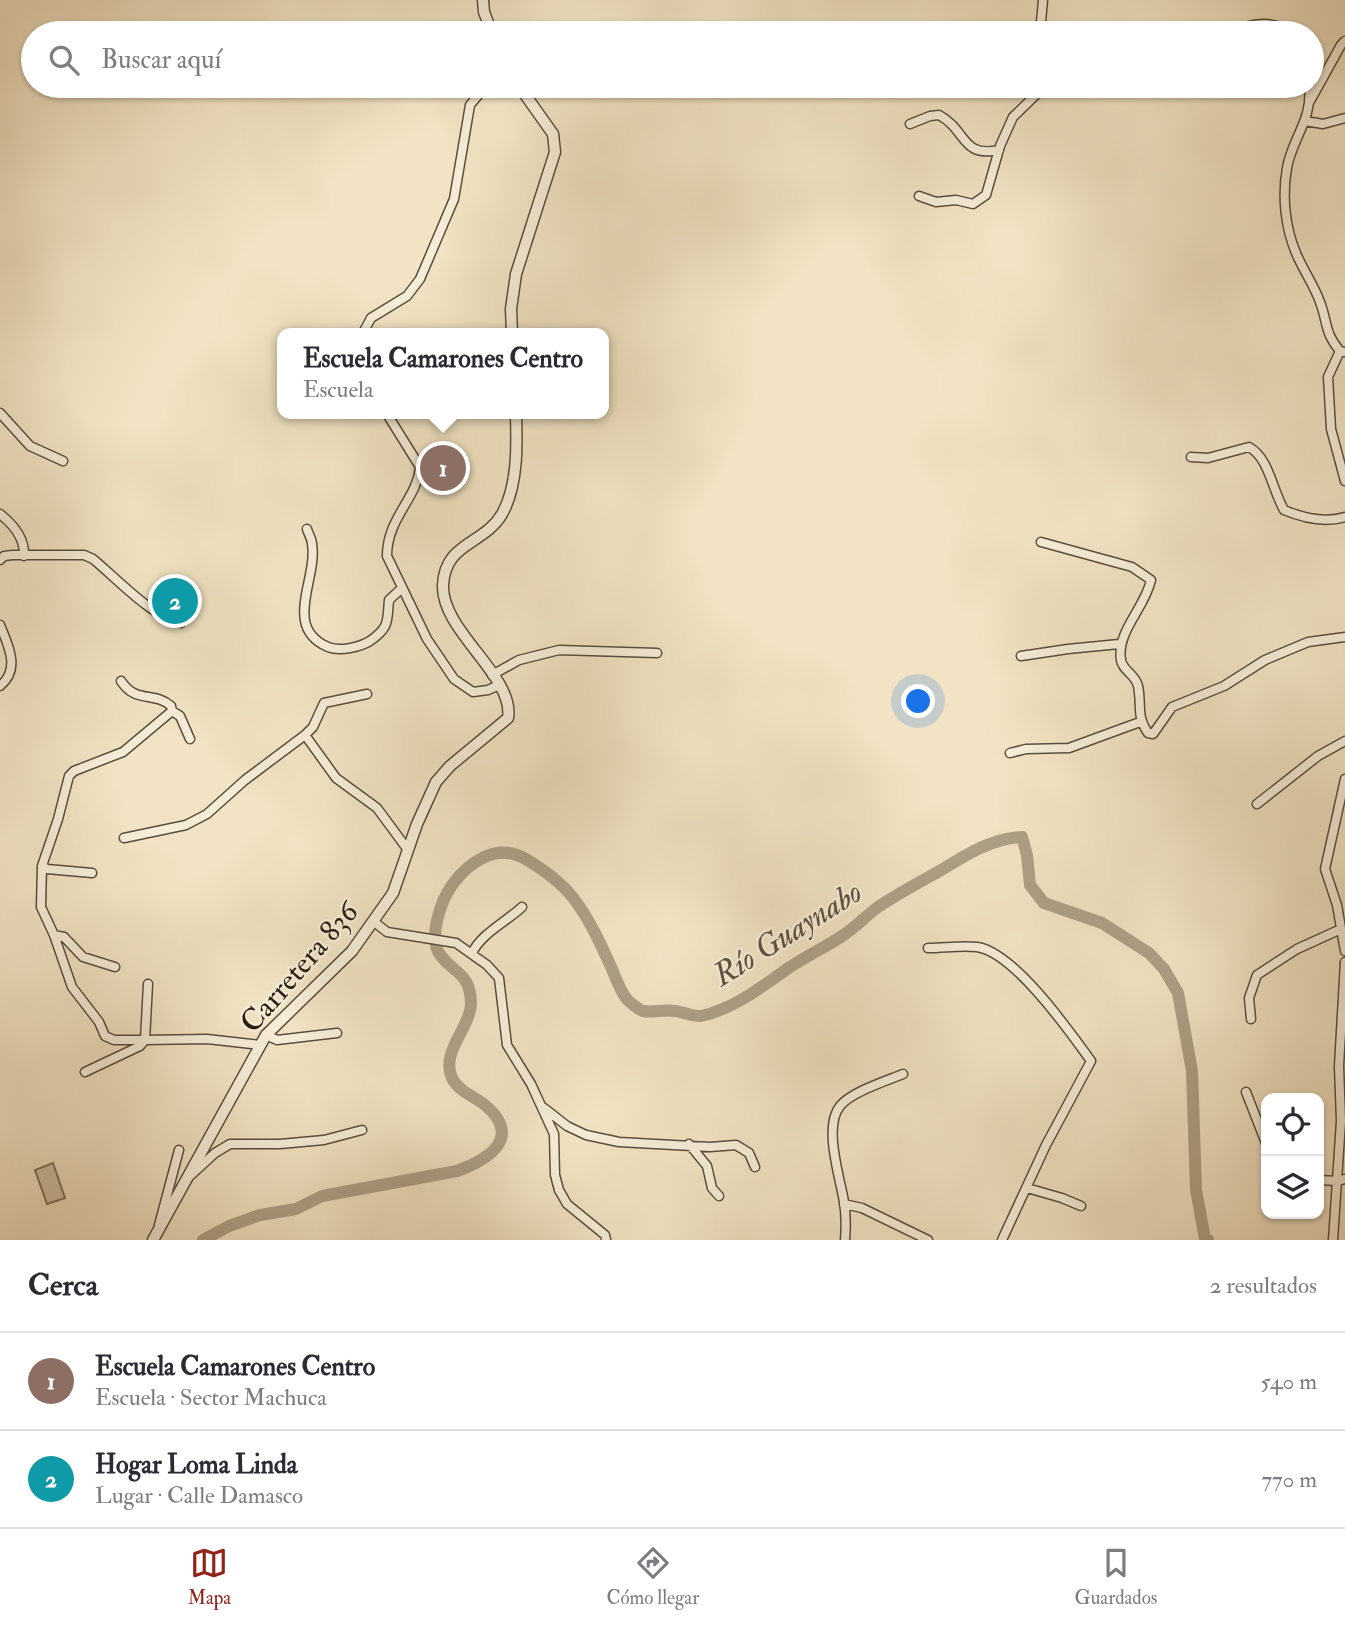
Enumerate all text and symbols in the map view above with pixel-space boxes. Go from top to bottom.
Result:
search box [21,21,1324,98]
icon: search [45,41,83,79]
text: Buscar aquí [101,44,221,76]
popup [277,328,609,419]
text: Escuela Camarones Centro [303,343,583,375]
text: Escuela [303,375,373,404]
pin: 1 [420,442,466,494]
pin: 2 [152,575,198,627]
your location [901,684,935,718]
water label: Río Guaynabo [705,872,870,996]
street label: Carretera 836 [232,893,368,1041]
map controls [1261,1093,1324,1219]
button: locate [1261,1093,1324,1156]
button: layers [1261,1156,1324,1219]
text: Cerca [28,1267,98,1304]
text: 2 resultados [1210,1271,1317,1300]
text: Escuela Camarones Centro [95,1351,375,1383]
text: 1 [47,1367,55,1396]
text: 540 m [1261,1367,1317,1396]
text: Escuela · Sector Machuca [95,1383,327,1412]
text: Hogar Loma Linda [95,1449,298,1481]
text: 2 [45,1465,57,1494]
text: 770 m [1261,1465,1317,1494]
text: Lugar · Calle Damasco [95,1481,303,1510]
tab: Mapa [188,1544,231,1610]
tab: Cómo llegar [606,1544,699,1610]
tab: Guardados [1075,1544,1157,1610]

